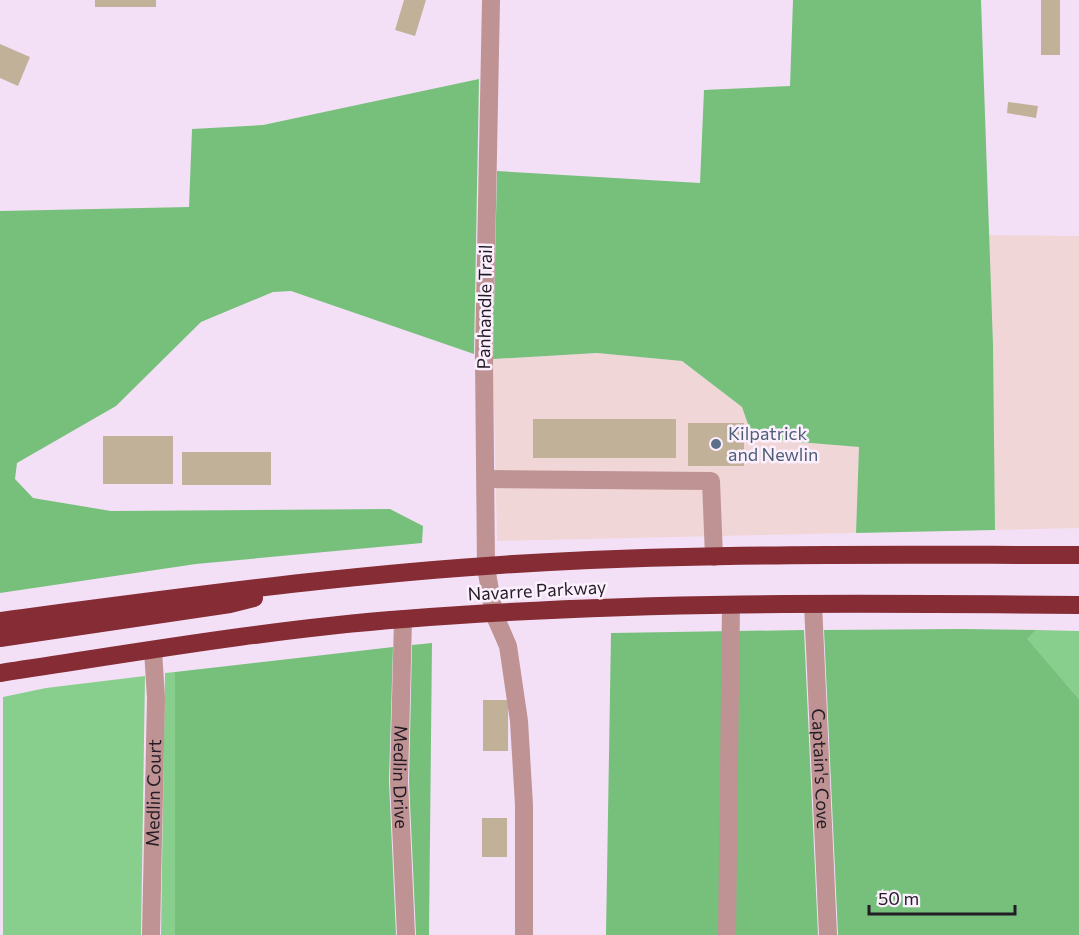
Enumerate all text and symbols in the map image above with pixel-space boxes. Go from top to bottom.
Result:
street label: Panhandle Trail [472,244,496,369]
place label: Kilpatrick and Newlin [728,422,818,465]
marker: Kilpatrick and Newlin [709,437,723,451]
street label: Navarre Parkway [467,575,607,605]
street label: Captain's Cove [808,708,835,830]
street label: Medlin Drive [389,725,413,829]
street label: Medlin Court [141,739,165,847]
scale bar [869,878,1014,916]
text: 50 m [878,887,919,909]

